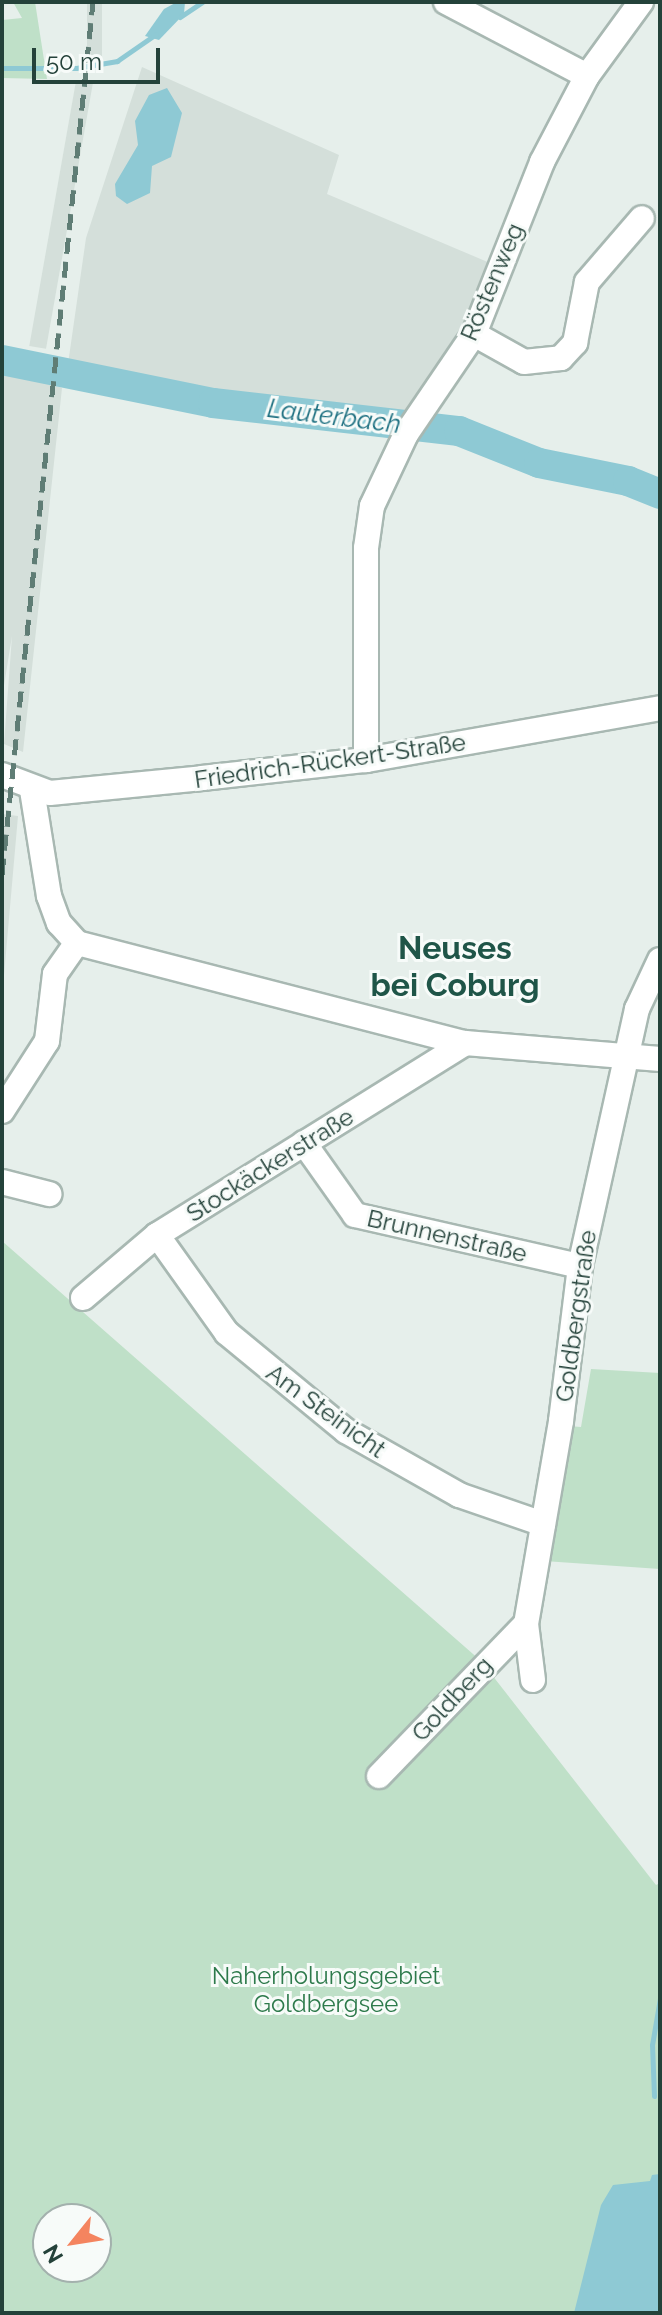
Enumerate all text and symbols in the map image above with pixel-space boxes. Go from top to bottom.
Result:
scale bar [36,32,164,82]
text: 50 m [46,47,102,76]
street label: Röstenweg [454,219,530,345]
water label: Lauterbach [265,393,403,441]
street label: Friedrich-Rückert-Straße [193,728,467,794]
district label: Neuses bei Coburg [370,930,540,1005]
street label: Stockäckerstraße [181,1102,359,1228]
street label: Brunnenstraße [364,1204,530,1268]
street label: Goldbergstraße [550,1228,602,1404]
street label: Am Steinicht [261,1358,391,1464]
street label: Goldberg [406,1651,498,1747]
park label: Naherholungsgebiet Goldbergsee [212,1962,440,2018]
north arrow [32,2203,112,2283]
text: N [37,2240,68,2268]

